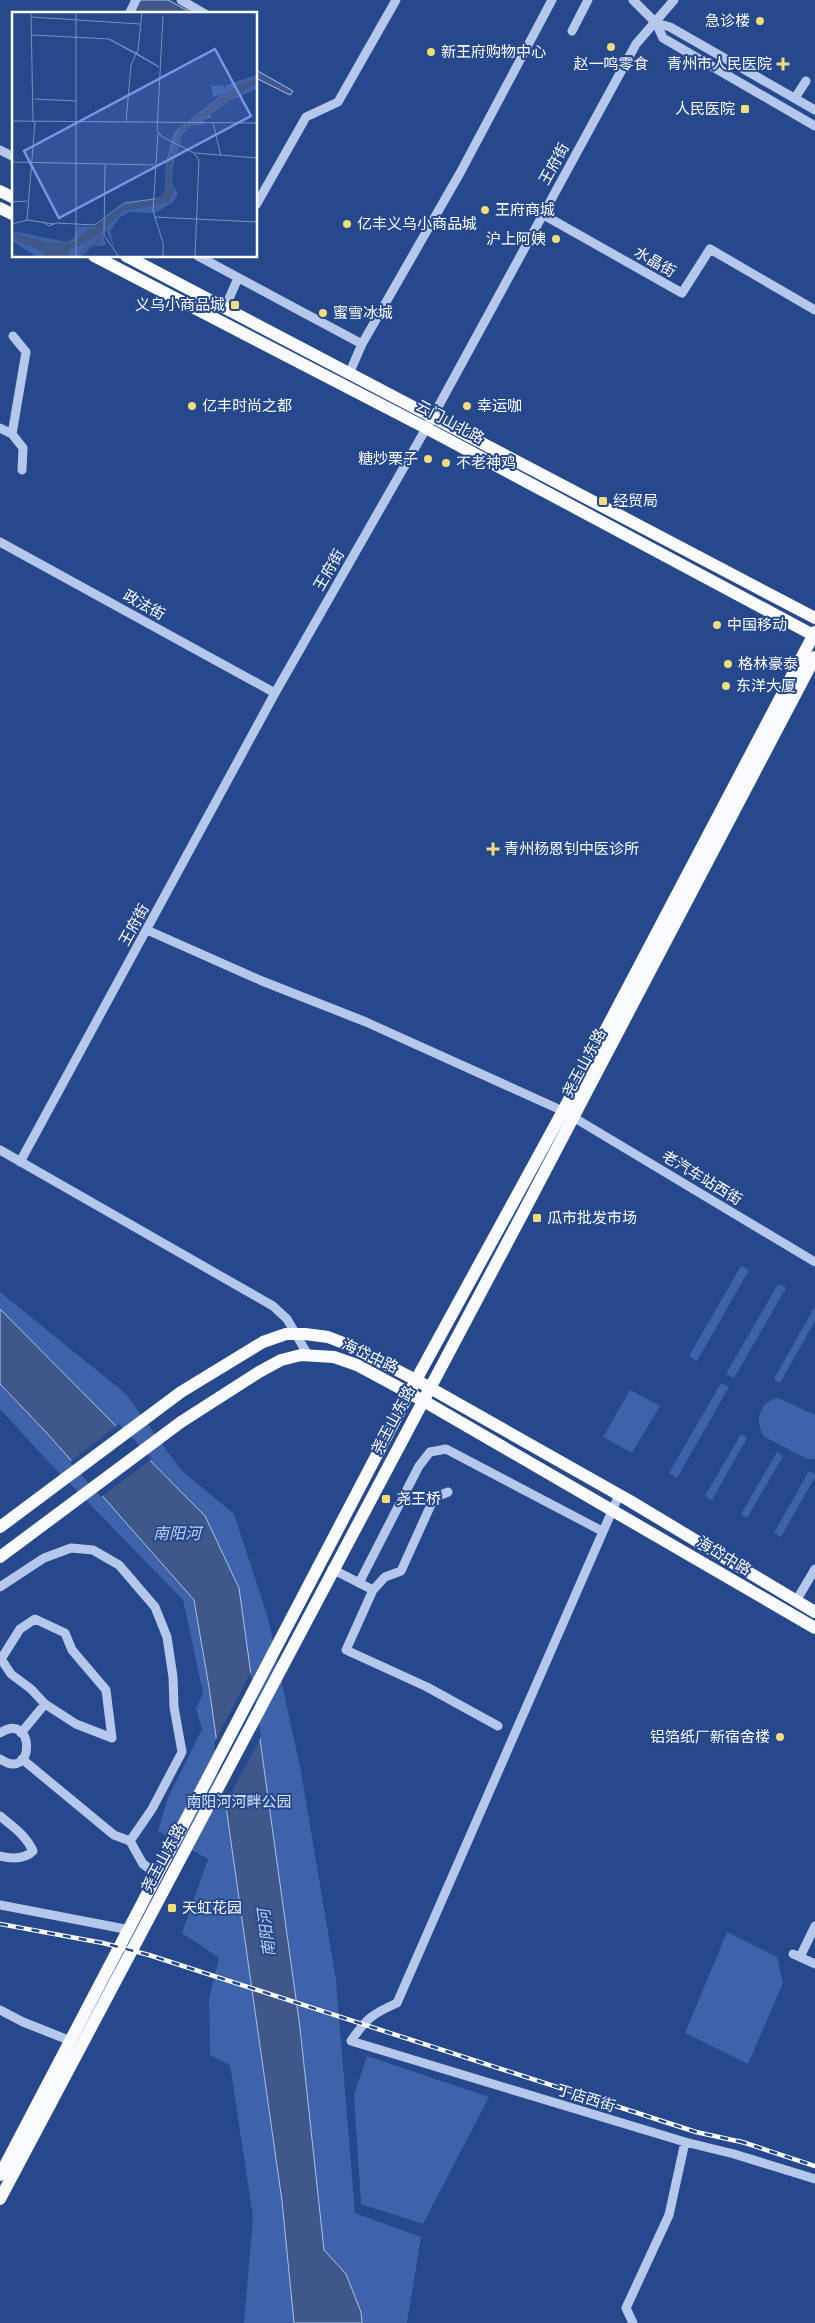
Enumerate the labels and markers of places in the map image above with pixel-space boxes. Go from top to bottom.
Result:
place label: 急诊楼 [705,10,750,31]
marker: 急诊楼 [754,15,766,27]
place label: 新王府购物中心 [441,41,546,62]
marker: 赵一鸣零食 [605,41,617,53]
marker: 新王府购物中心 [425,46,437,58]
place label: 赵一鸣零食 [573,53,649,74]
place label: 青州市人民医院 [667,53,772,74]
marker: 青州市人民医院 [776,57,790,71]
place label: 人民医院 [675,98,735,119]
marker: 人民医院 [739,103,751,115]
place label: 王府商城 [495,199,555,220]
marker: 王府商城 [479,204,491,216]
place label: 亿丰义乌小商品城 [357,213,477,234]
marker: 亿丰义乌小商品城 [341,218,353,230]
place label: 沪上阿姨 [486,228,546,249]
marker: 沪上阿姨 [550,233,562,245]
place label: 义乌小商品城 [135,294,225,315]
marker: 义乌小商品城 [229,299,241,311]
place label: 蜜雪冰城 [333,302,393,323]
marker: 蜜雪冰城 [317,307,329,319]
place label: 亿丰时尚之都 [202,395,292,416]
place label: 幸运咖 [477,395,522,416]
marker: 亿丰时尚之都 [186,400,198,412]
marker: 幸运咖 [461,400,473,412]
place label: 糖炒栗子 [358,448,418,469]
place label: 不老神鸡 [456,452,516,473]
marker: 糖炒栗子 [422,453,434,465]
marker: 不老神鸡 [440,457,452,469]
place label: 经贸局 [613,490,658,511]
marker: 经贸局 [597,495,609,507]
place label: 中国移动 [727,614,787,635]
marker: 中国移动 [711,619,723,631]
place label: 格林豪泰 [738,653,798,674]
marker: 格林豪泰 [722,658,734,670]
place label: 东洋大厦 [736,675,796,696]
marker: 东洋大厦 [720,680,732,692]
place label: 青州杨恩钊中医诊所 [504,838,639,859]
marker: 青州杨恩钊中医诊所 [486,842,500,856]
place label: 瓜市批发市场 [547,1207,637,1228]
marker: 瓜市批发市场 [531,1212,543,1224]
place label: 尧王桥 [396,1488,441,1509]
marker: 尧王桥 [380,1493,392,1505]
place label: 铝箔纸厂新宿舍楼 [650,1726,770,1747]
marker: 铝箔纸厂新宿舍楼 [774,1731,786,1743]
place label: 天虹花园 [182,1897,242,1918]
marker: 天虹花园 [166,1902,178,1914]

